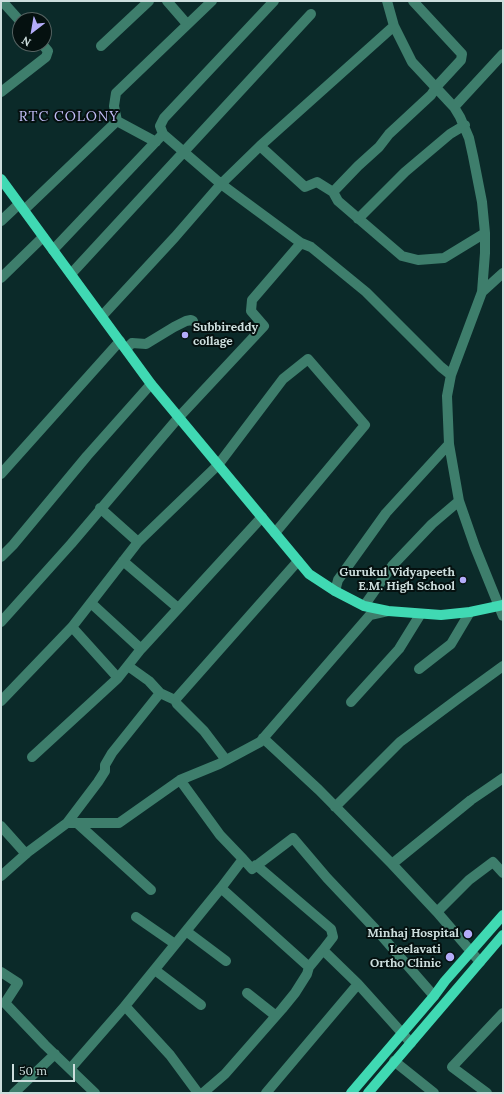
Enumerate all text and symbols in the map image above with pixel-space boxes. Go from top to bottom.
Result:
north arrow [12,12,52,52]
text: N [19,33,34,50]
district label: RTC COLONY [19,109,119,125]
place label: Subbireddy collage [193,321,258,349]
marker: Subbireddy collage [180,330,190,340]
place label: Gurukul Vidyapeeth E.M. High School [339,566,455,594]
marker: Gurukul Vidyapeeth E.M. High School [458,575,468,585]
place label: Minhaj Hospital [367,927,459,941]
marker: Minhaj Hospital [462,928,474,940]
place label: Leelavati Ortho Clinic [370,943,441,971]
marker: Leelavati Ortho Clinic [444,951,456,963]
scale bar [14,1056,77,1082]
text: 50 m [19,1063,47,1078]

